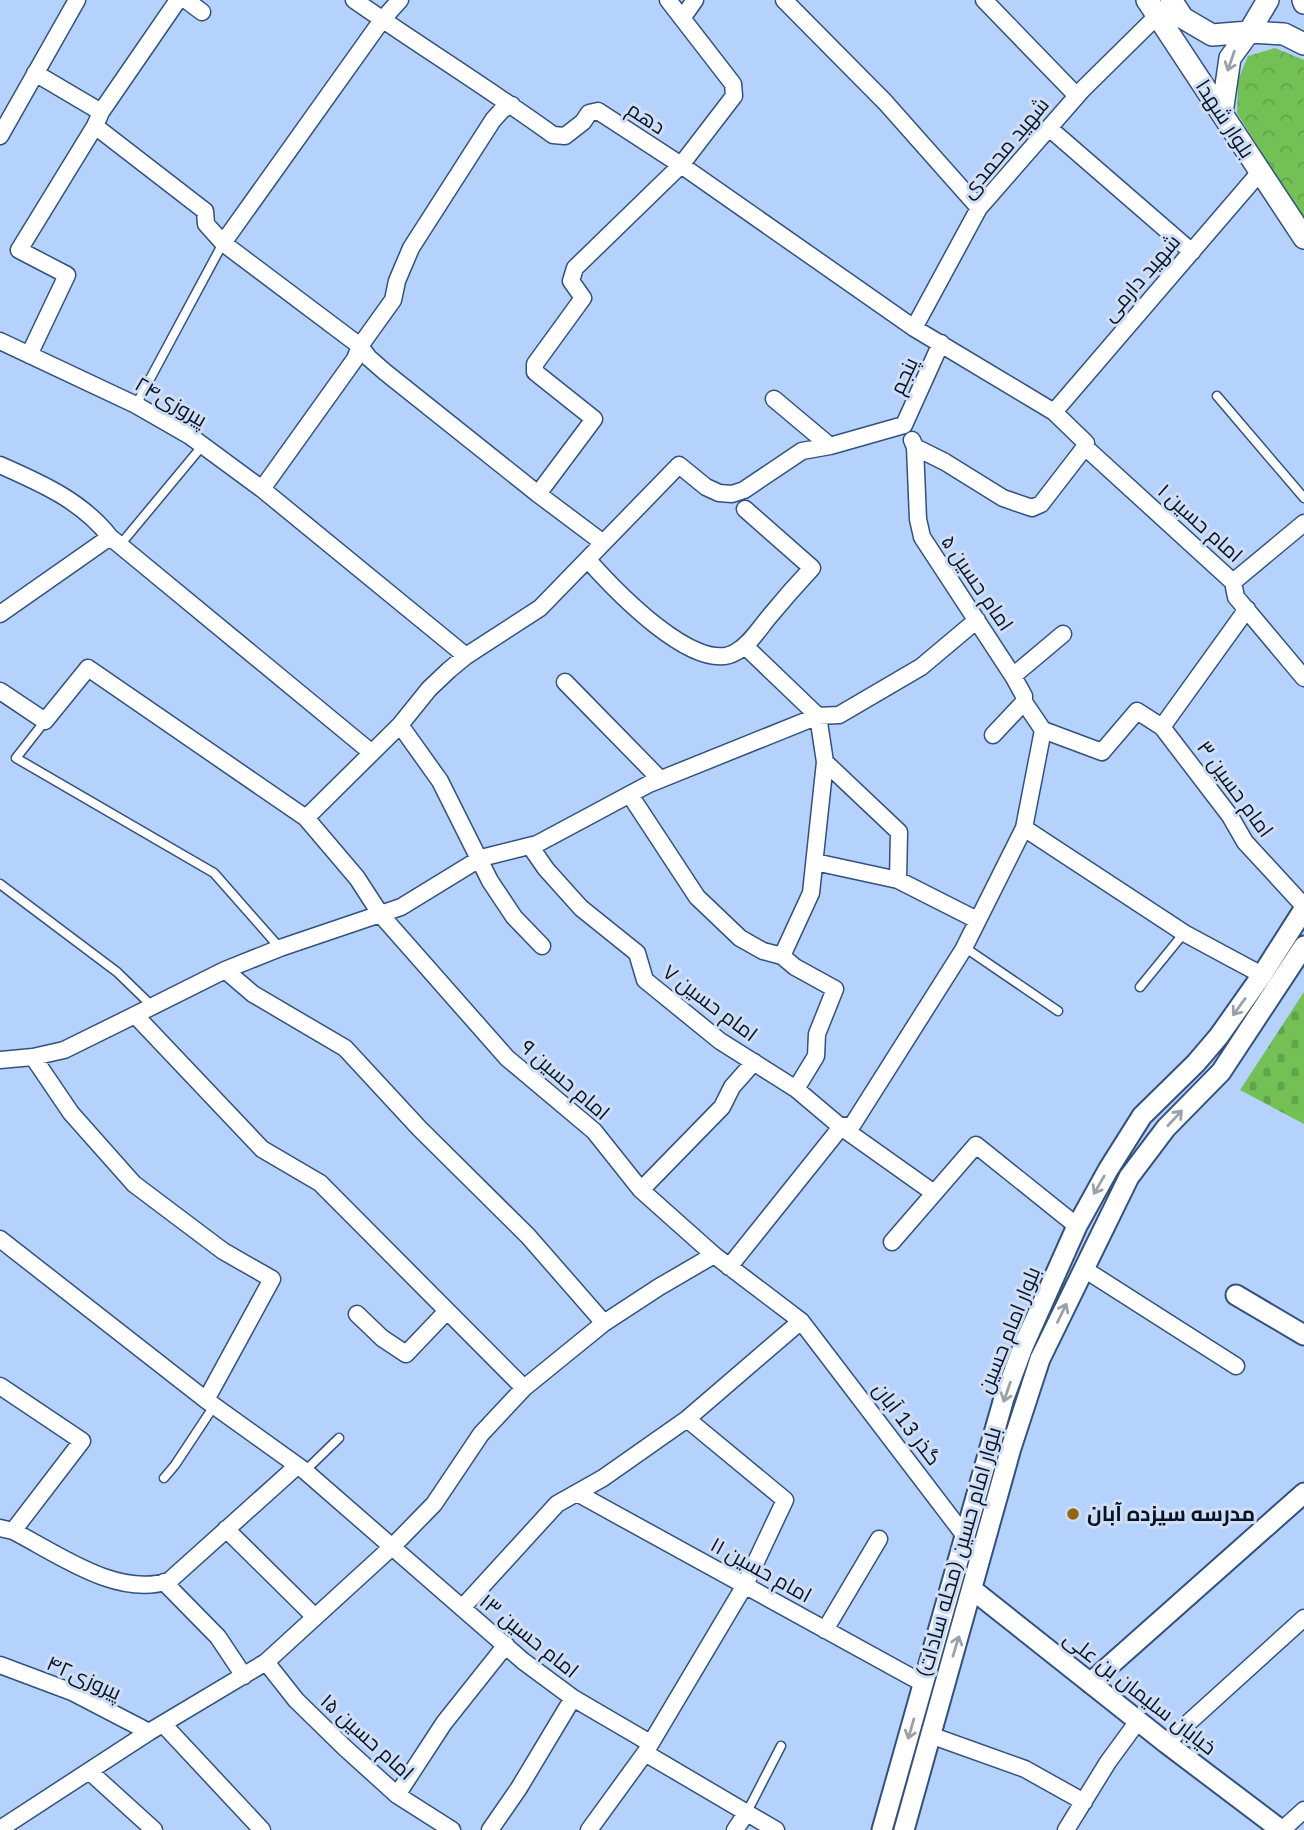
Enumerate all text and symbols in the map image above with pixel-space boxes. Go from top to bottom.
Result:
one-way arrow [1224,50,1237,72]
street label: بلوار شهدا [1190,74,1262,163]
street label: شهید محمدی [954,91,1055,204]
street label: دهم [621,94,671,141]
street label: شهید دارمی [1095,228,1186,327]
street label: پنجم [882,352,925,399]
street label: پیروزی۲۴ [130,369,213,434]
street label: امام حسین ۱ [1151,477,1249,569]
street label: امام حسین ۵ [935,529,1020,637]
street label: امام حسین ۳ [1190,734,1280,843]
street label: امام حسین ۷ [657,957,764,1048]
one-way arrow [1232,997,1247,1016]
street label: امام حسین ۹ [514,1033,616,1127]
one-way arrow [1167,1110,1184,1127]
one-way arrow [1092,1174,1106,1194]
street label: بلوار امام حسین [970,1262,1047,1398]
one-way arrow [1055,1303,1069,1324]
street label: گذر 13 آبان [867,1376,948,1471]
one-way arrow [1000,1381,1012,1403]
street label: بلوار امام حسین (محله سادات) [909,1423,1008,1680]
place label: مدرسه سیزده آبان [1087,1499,1255,1527]
marker: مدرسه سیزده آبان [1065,1506,1081,1522]
street label: امام حسین ۱۱ [705,1530,817,1609]
street label: امام حسین ۱۳ [474,1587,585,1685]
street label: خیابان سلیمان بن علی [1058,1624,1223,1761]
one-way arrow [951,1636,964,1658]
street label: پیروزی۴۲ [42,1648,126,1707]
street label: امام حسین ۱۵ [314,1687,420,1787]
one-way arrow [903,1717,916,1739]

